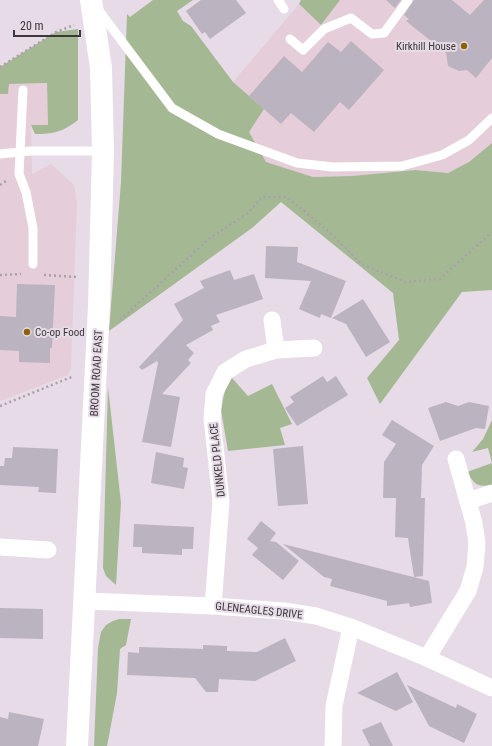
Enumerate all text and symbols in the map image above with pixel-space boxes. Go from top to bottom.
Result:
scale bar [14,12,80,38]
text: 20 m [20,19,44,33]
place label: Kirkhill House [396,40,456,53]
marker: Kirkhill House [459,41,469,51]
place label: Co-op Food [35,326,85,339]
marker: Co-op Food [22,327,32,337]
street label: BROOM ROAD EAST [88,329,105,417]
street label: DUNKELD PLACE [207,422,228,498]
street label: GLENEAGLES DRIVE [215,599,304,622]

